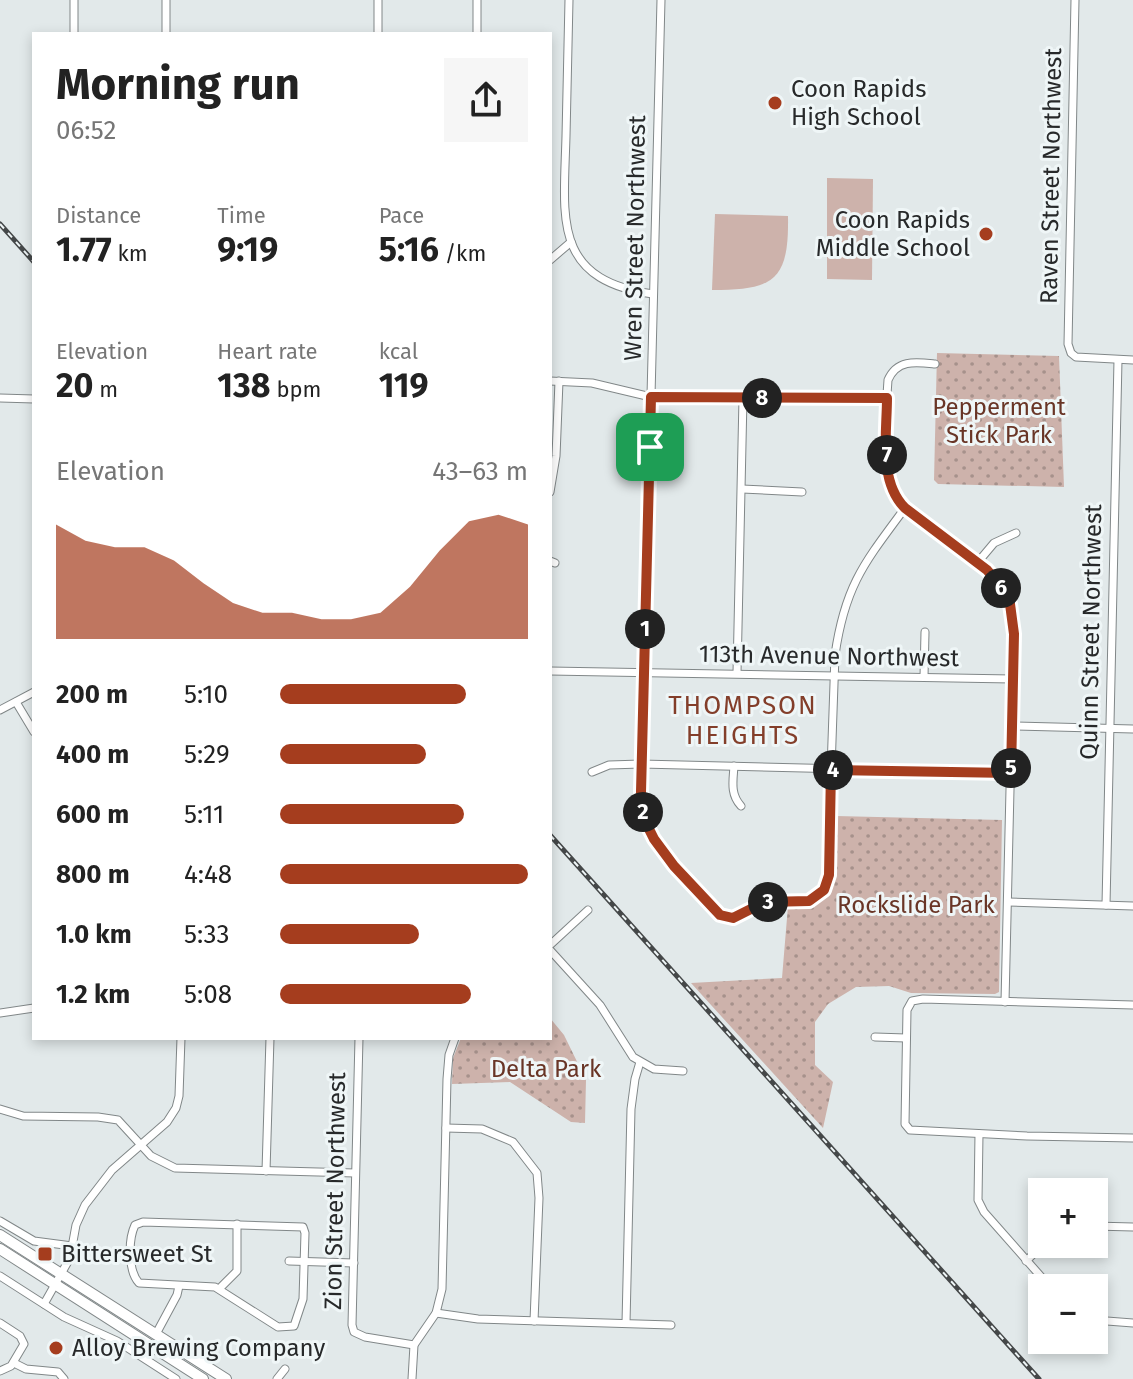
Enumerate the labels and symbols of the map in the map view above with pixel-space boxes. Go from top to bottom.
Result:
street label: Raven Street Northwest [1035,47,1067,304]
place label: Coon Rapids High School [791,75,926,131]
marker: Coon Rapids High School [766,94,784,112]
street label: Wren Street Northwest [619,115,651,361]
place label: Coon Rapids Middle School [816,206,970,262]
marker: Coon Rapids Middle School [977,225,995,243]
pin: 8 [742,378,782,418]
park label: Pepperment Stick Park [932,393,1066,449]
pin [616,413,684,481]
pin: 7 [867,435,907,475]
street label: Quinn Street Northwest [1075,504,1107,760]
pin: 6 [981,568,1021,608]
pin: 1 [625,609,665,649]
street label: 113th Avenue Northwest [699,640,960,672]
district label: THOMPSON HEIGHTS [668,690,818,751]
pin: 5 [991,748,1031,788]
pin: 4 [813,750,853,790]
pin: 2 [623,792,663,832]
pin: 3 [748,882,788,922]
park label: Rockslide Park [837,891,996,919]
park label: Delta Park [491,1055,602,1083]
street label: Zion Street Northwest [319,1072,351,1310]
place label: Bittersweet St [61,1240,213,1268]
marker: Bittersweet St [36,1245,54,1263]
place label: Alloy Brewing Company [72,1334,325,1362]
marker: Alloy Brewing Company [47,1339,65,1357]

